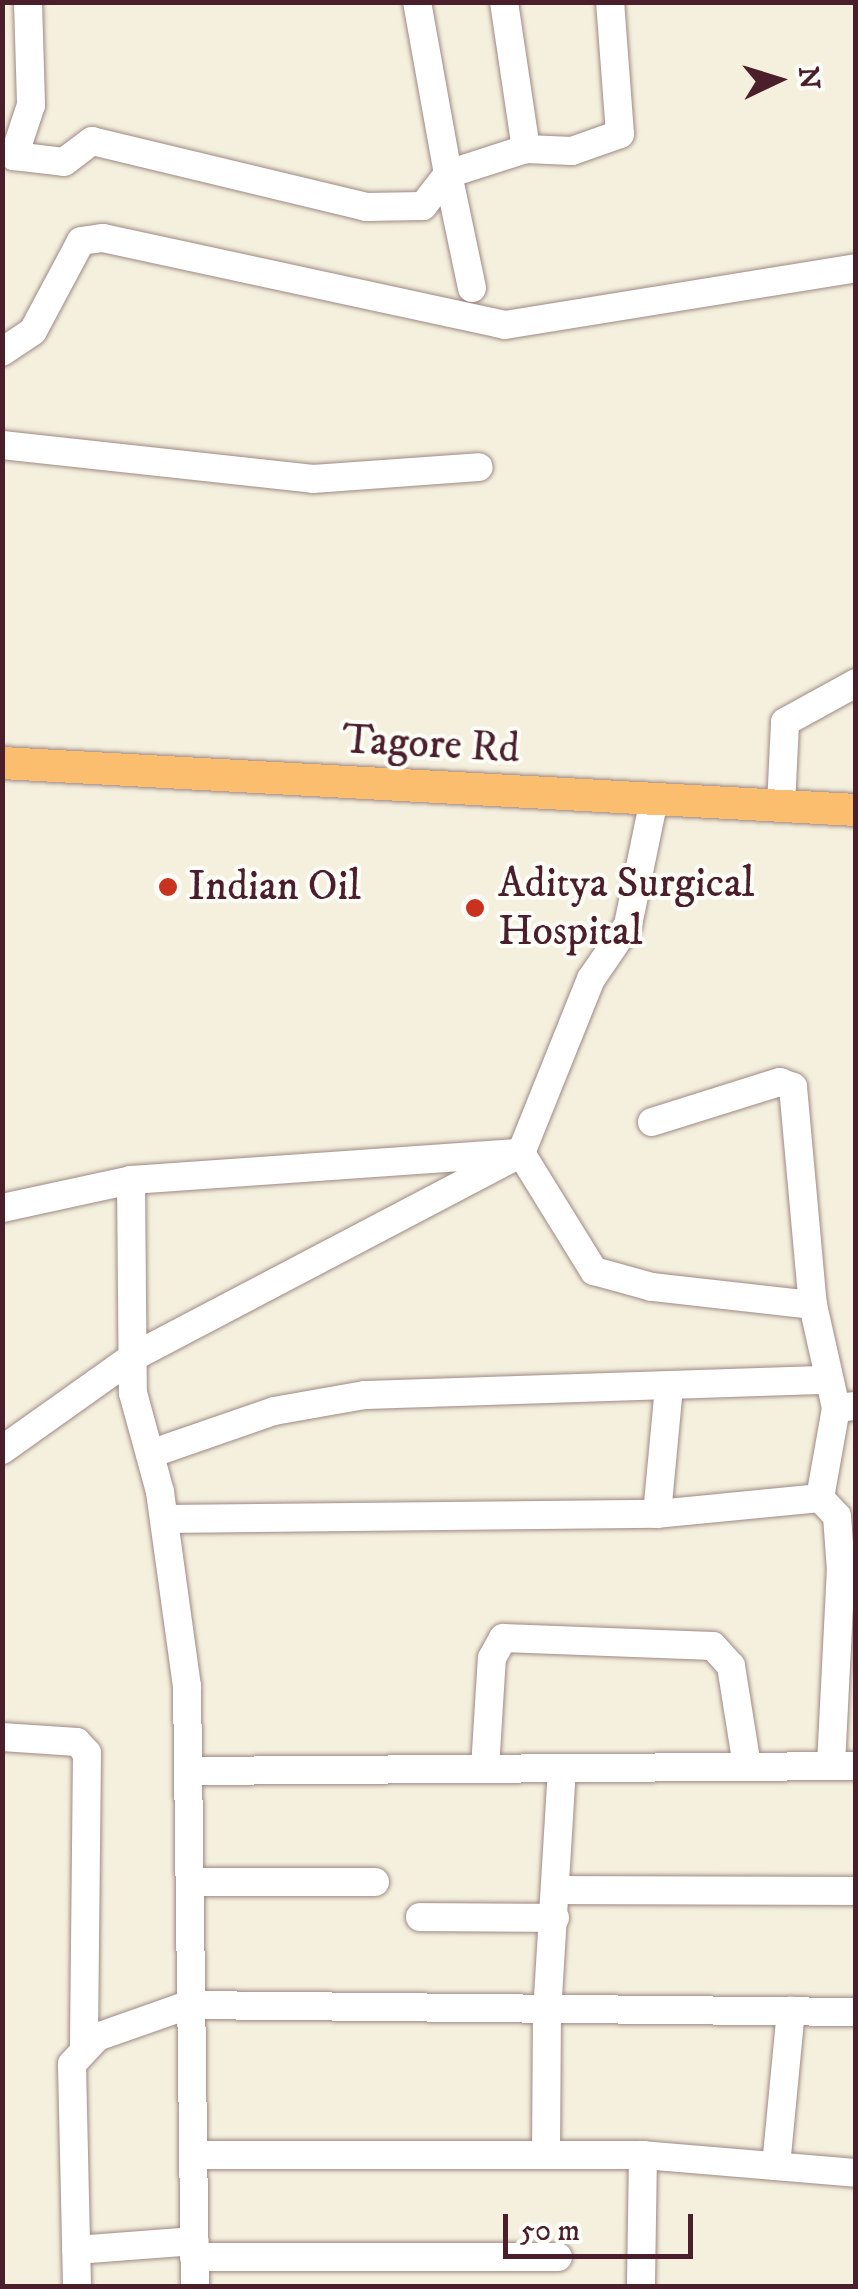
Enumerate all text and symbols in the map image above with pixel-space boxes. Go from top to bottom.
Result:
north arrow [728,30,828,130]
text: N [790,65,827,91]
street label: Tagore Rd [341,715,521,775]
place label: Aditya Surgical Hospital [498,859,754,958]
place label: Indian Oil [188,862,361,912]
marker: Indian Oil [157,876,179,898]
marker: Aditya Surgical Hospital [462,895,488,921]
scale bar [508,2194,698,2256]
text: 50 m [520,2213,580,2250]

